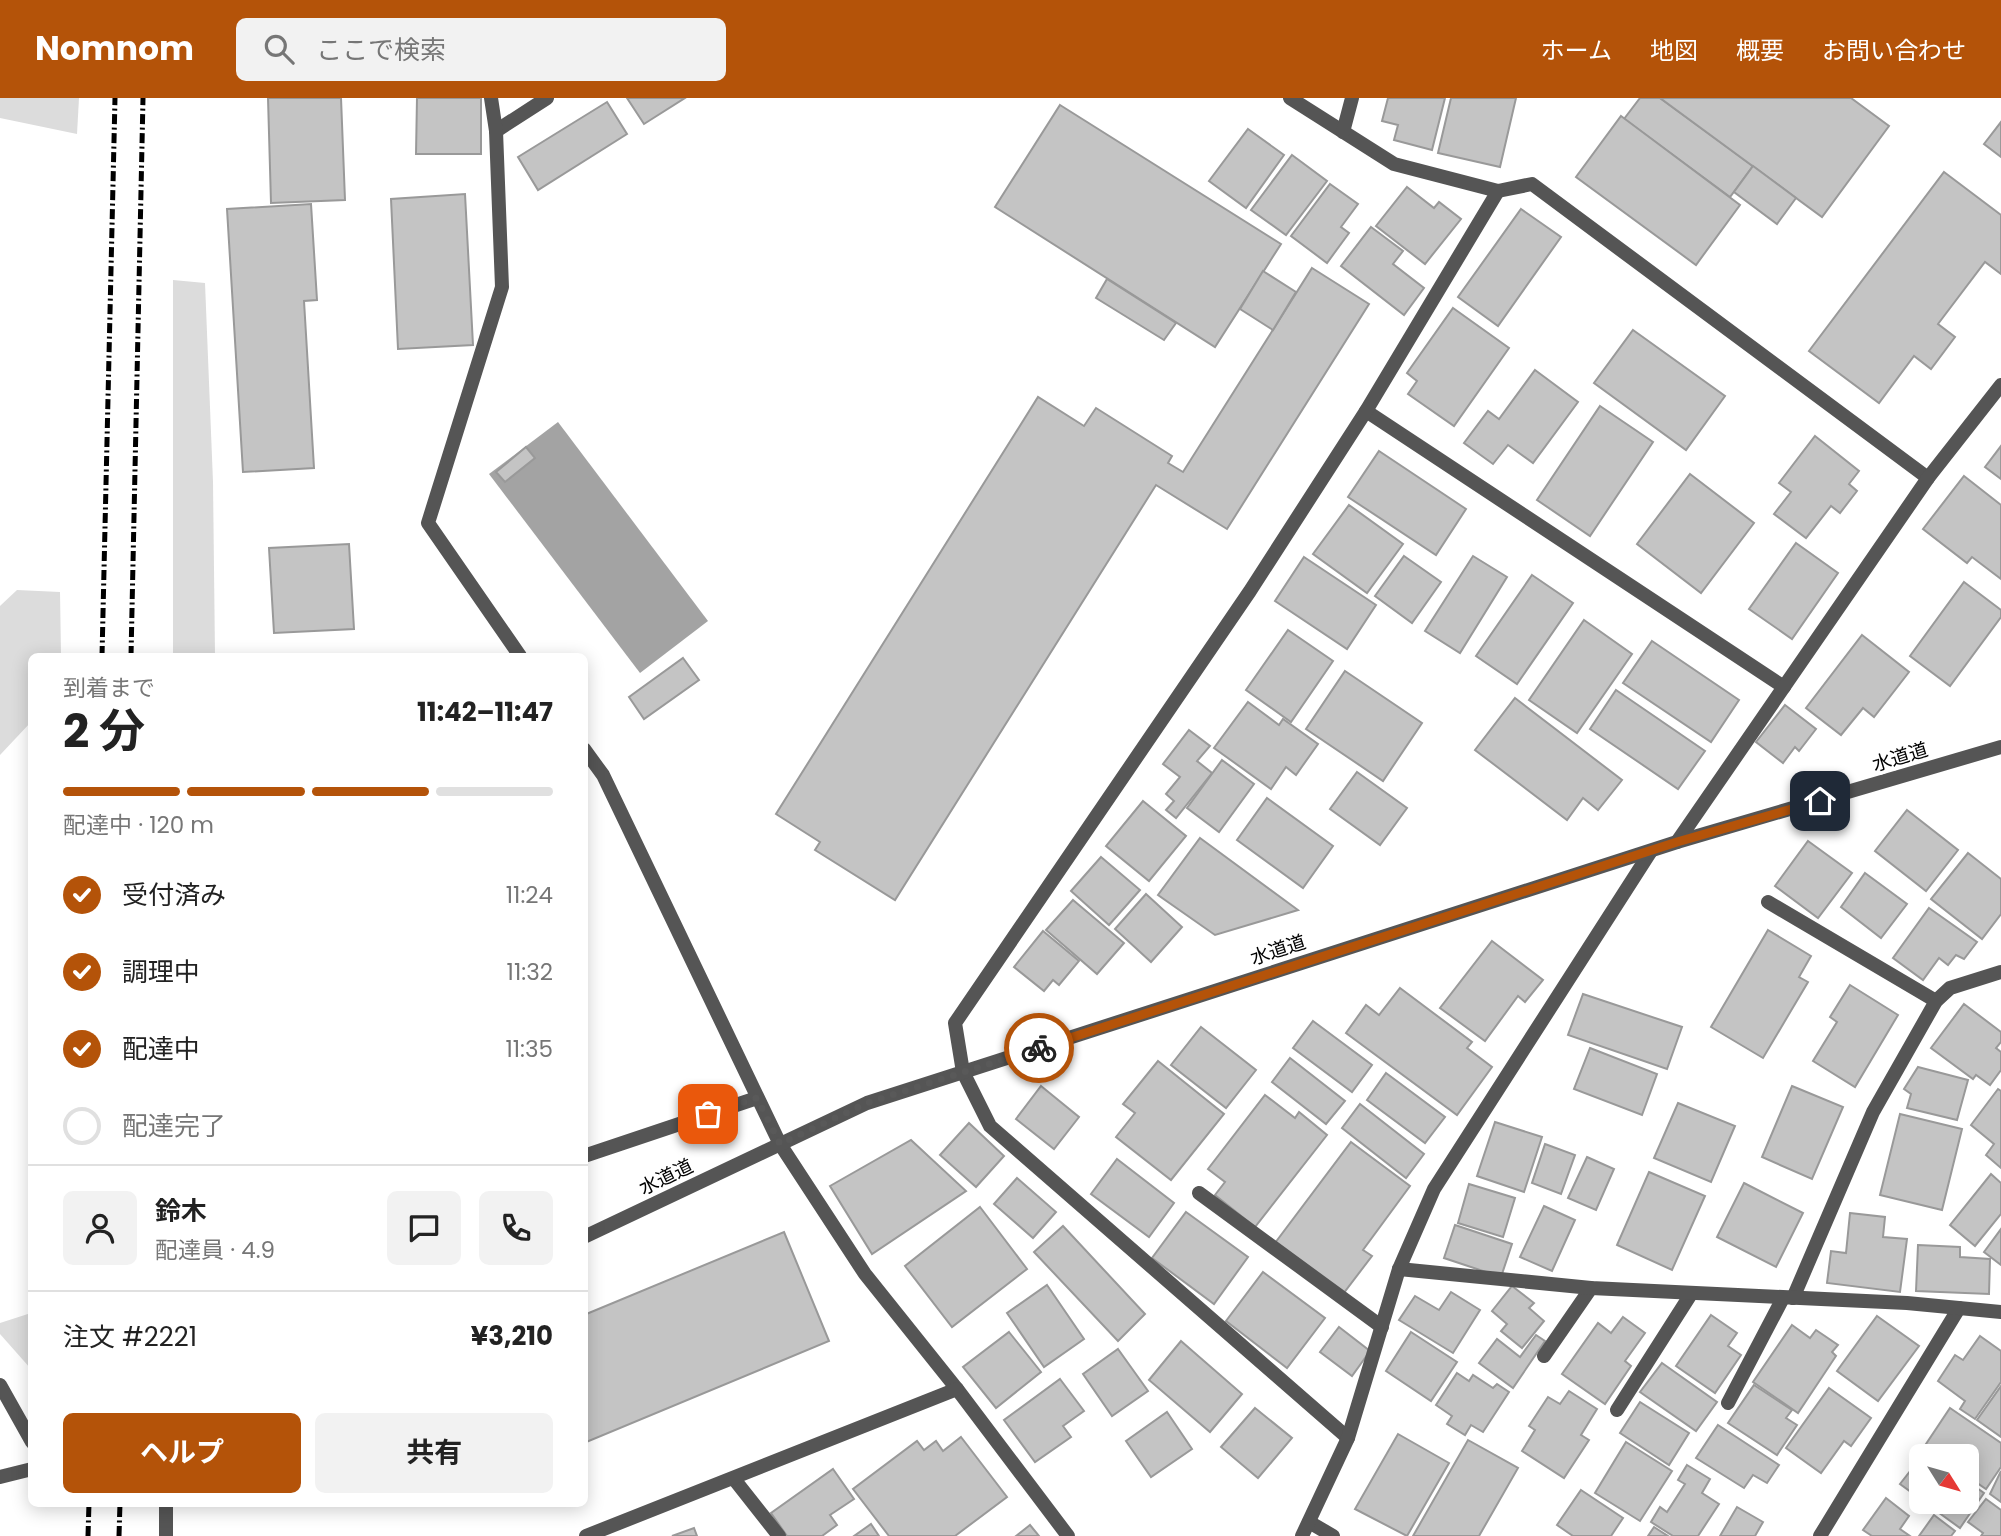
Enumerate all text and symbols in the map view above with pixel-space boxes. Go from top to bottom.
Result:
search box [236,18,726,81]
text: Nomnom [35,25,194,72]
icon: search [260,30,298,68]
text: ここで検索 [316,32,446,68]
text: ホーム [1541,34,1612,67]
text: 地図 [1650,34,1698,67]
text: 概要 [1736,34,1784,67]
text: お問い合わせ [1822,34,1966,67]
text: 到着まで [63,672,155,704]
text: 11:42–11:47 [417,694,553,730]
text: 2 分 [63,699,145,763]
street label: 水道道 [1869,736,1931,778]
pin [1790,771,1850,831]
icon: home [1801,782,1839,820]
text: 配達中 · 120 m [63,809,214,841]
icon: check [63,876,101,914]
text: 受付済み [122,877,226,913]
text: 11:24 [506,879,553,911]
street label: 水道道 [1247,928,1309,972]
icon: check [63,953,101,991]
text: 調理中 [122,954,200,990]
text: 11:32 [507,956,553,988]
courier [1004,1013,1074,1083]
icon: bike [1020,1029,1058,1067]
icon: check [63,1030,101,1068]
text: 配達中 [122,1031,200,1067]
text: 11:35 [505,1033,553,1065]
pin [678,1084,738,1144]
icon: bag [689,1095,727,1133]
text: 配達完了 [122,1108,226,1144]
street label: 水道道 [634,1152,698,1202]
button: person [63,1191,137,1265]
button: chat [387,1191,461,1265]
button: phone [479,1191,553,1265]
text: 鈴木 [155,1193,207,1229]
text: 配達員 · 4.9 [155,1234,275,1266]
text: ¥3,210 [471,1318,553,1354]
text: 注文 #2221 [63,1319,197,1355]
button: ヘルプ [63,1413,301,1493]
button: 共有 [315,1413,553,1493]
north arrow [1909,1444,1979,1514]
map controls [1909,1444,1979,1514]

